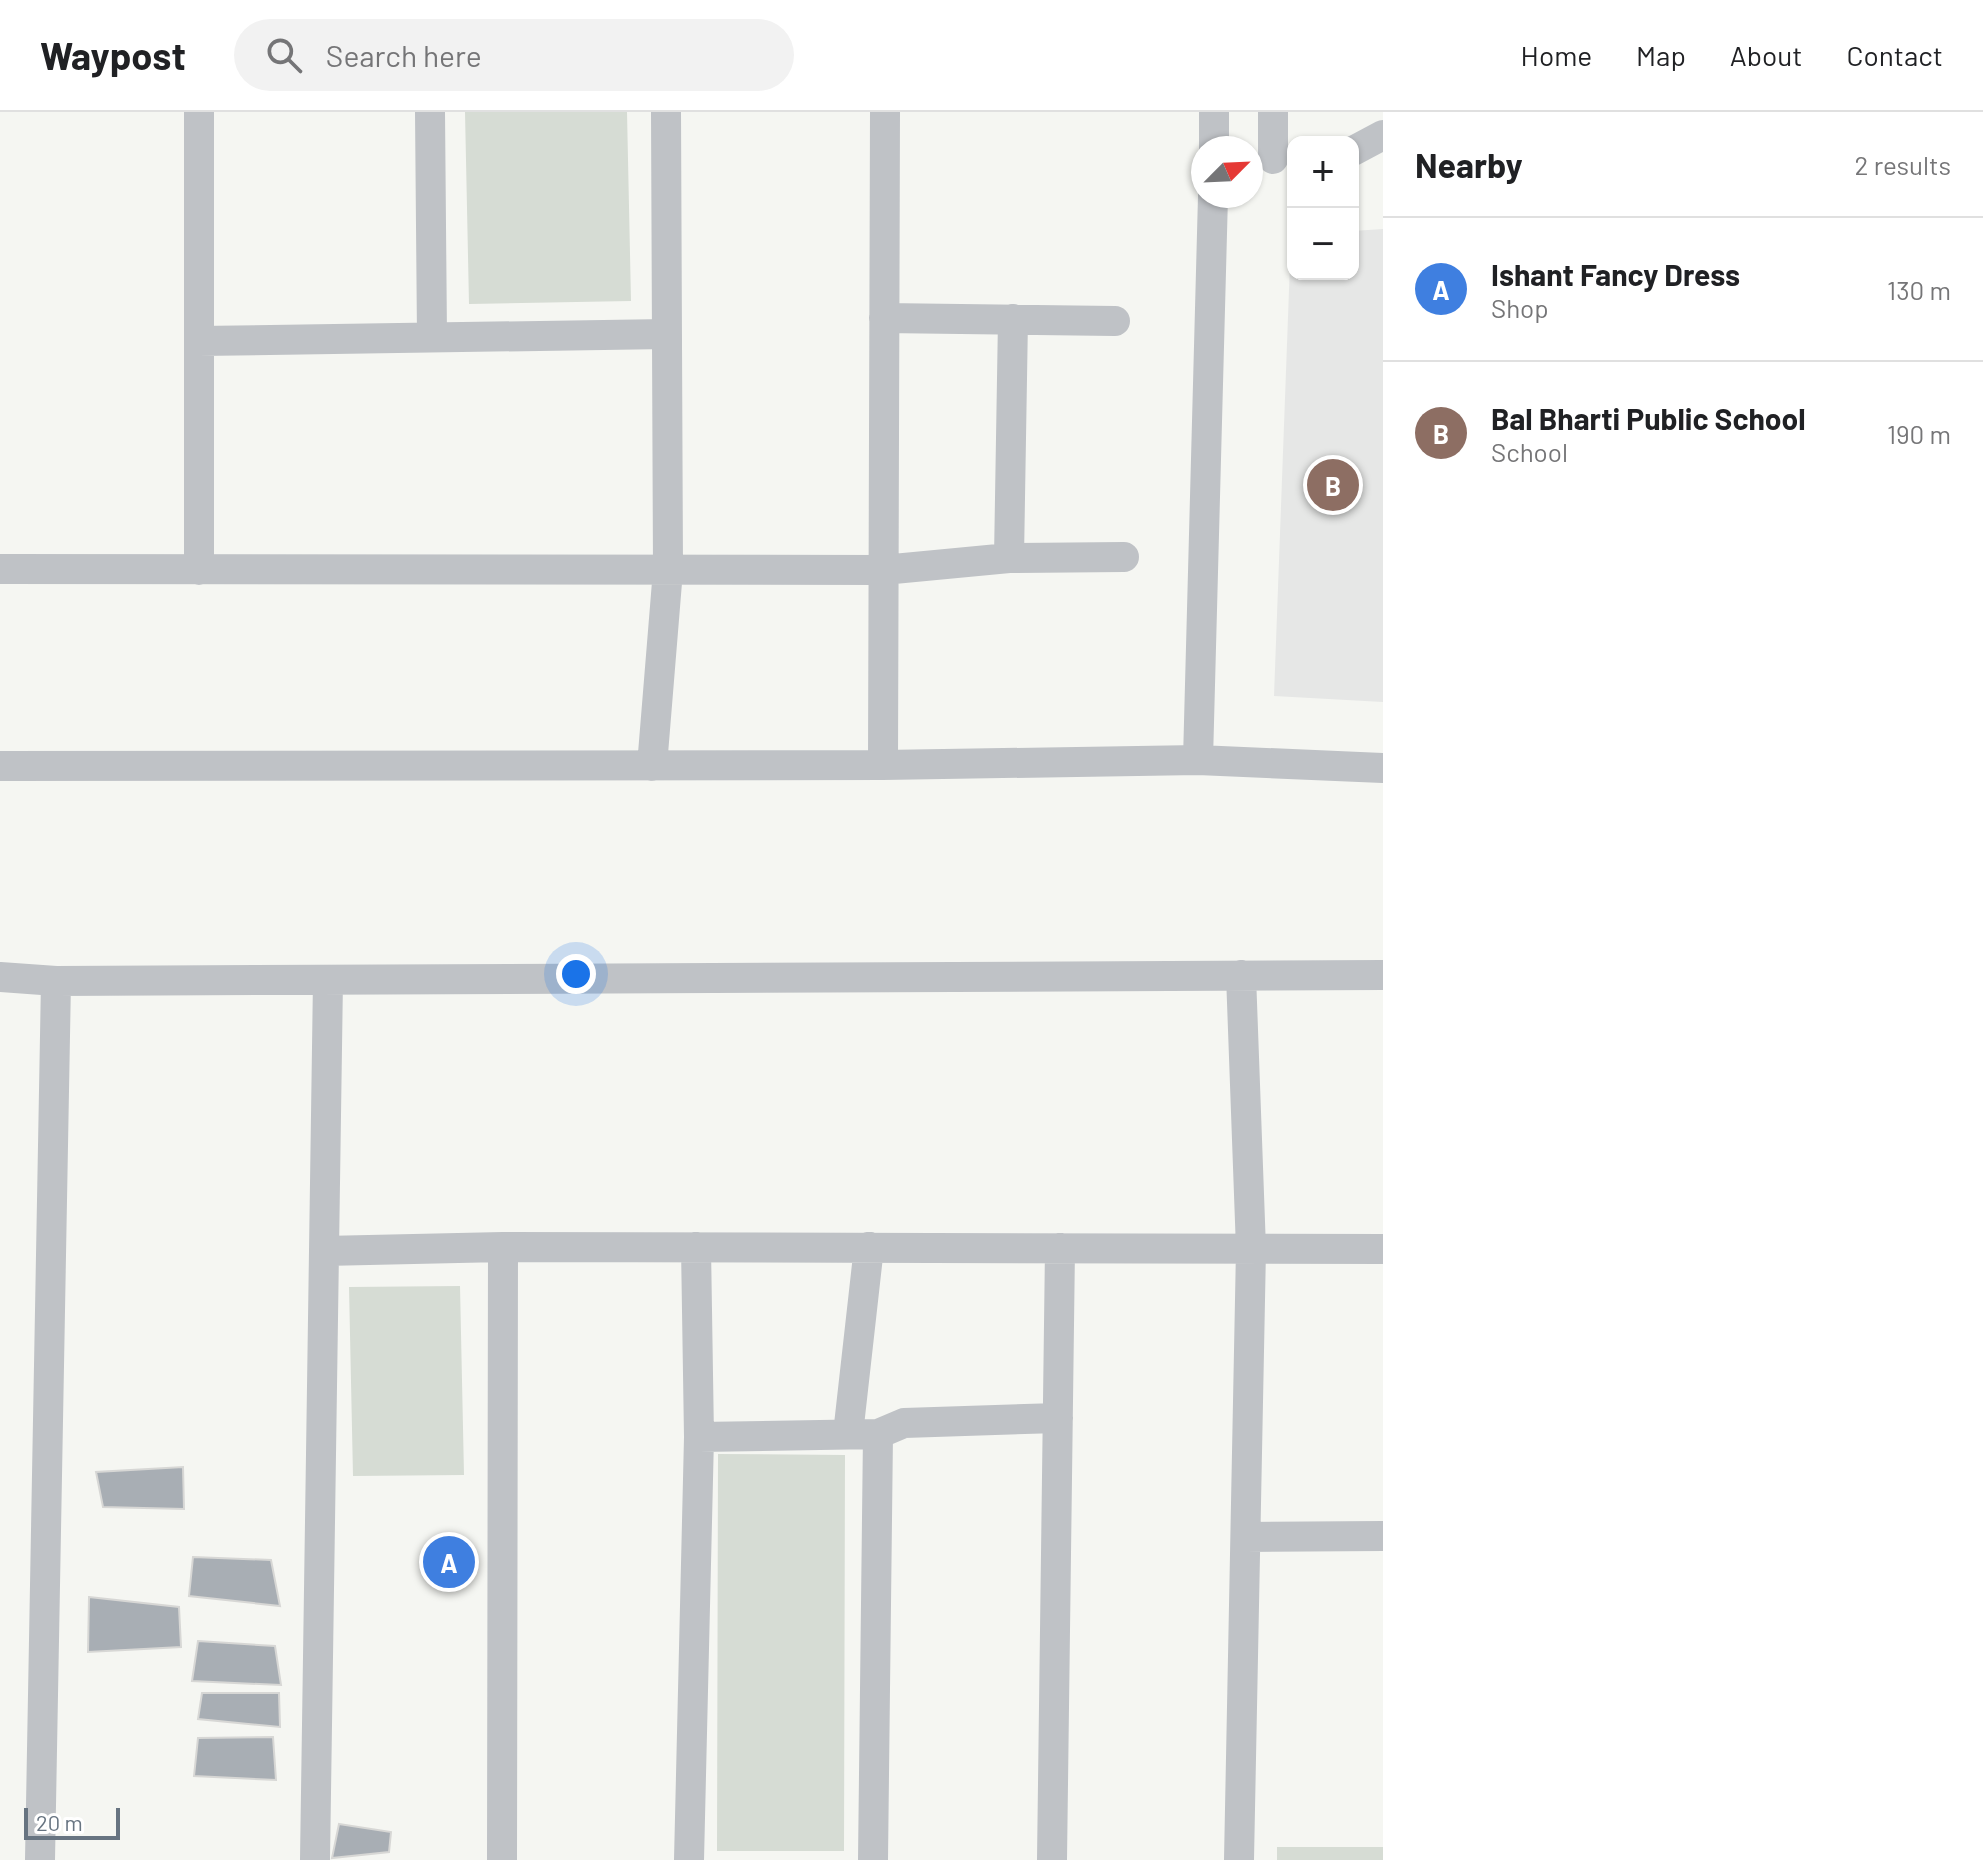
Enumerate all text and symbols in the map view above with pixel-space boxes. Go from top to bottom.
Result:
search box [234,19,794,91]
text: Waypost [40,32,186,78]
icon: search [262,33,306,77]
text: Search here [326,37,482,73]
text: Home [1521,38,1592,72]
text: Map [1636,38,1686,72]
text: About [1730,38,1802,72]
text: Contact [1846,38,1943,72]
north arrow [1191,136,1263,208]
map controls [1287,136,1359,280]
button: + [1287,136,1359,208]
text: Nearby [1415,144,1523,185]
text: 2 results [1855,149,1951,180]
button: − [1287,208,1359,280]
text: Ishant Fancy Dress [1491,256,1740,292]
text: A [1432,274,1450,305]
text: 130 m [1887,274,1951,305]
text: Shop [1491,292,1549,323]
text: Bal Bharti Public School [1491,400,1806,436]
text: B [1433,418,1449,449]
text: 190 m [1887,418,1951,449]
text: School [1491,436,1568,467]
pin: B [1307,455,1359,515]
your location [556,954,596,994]
pin: A [423,1532,475,1592]
scale bar [24,1804,120,1840]
text: 20 m [36,1809,83,1835]

